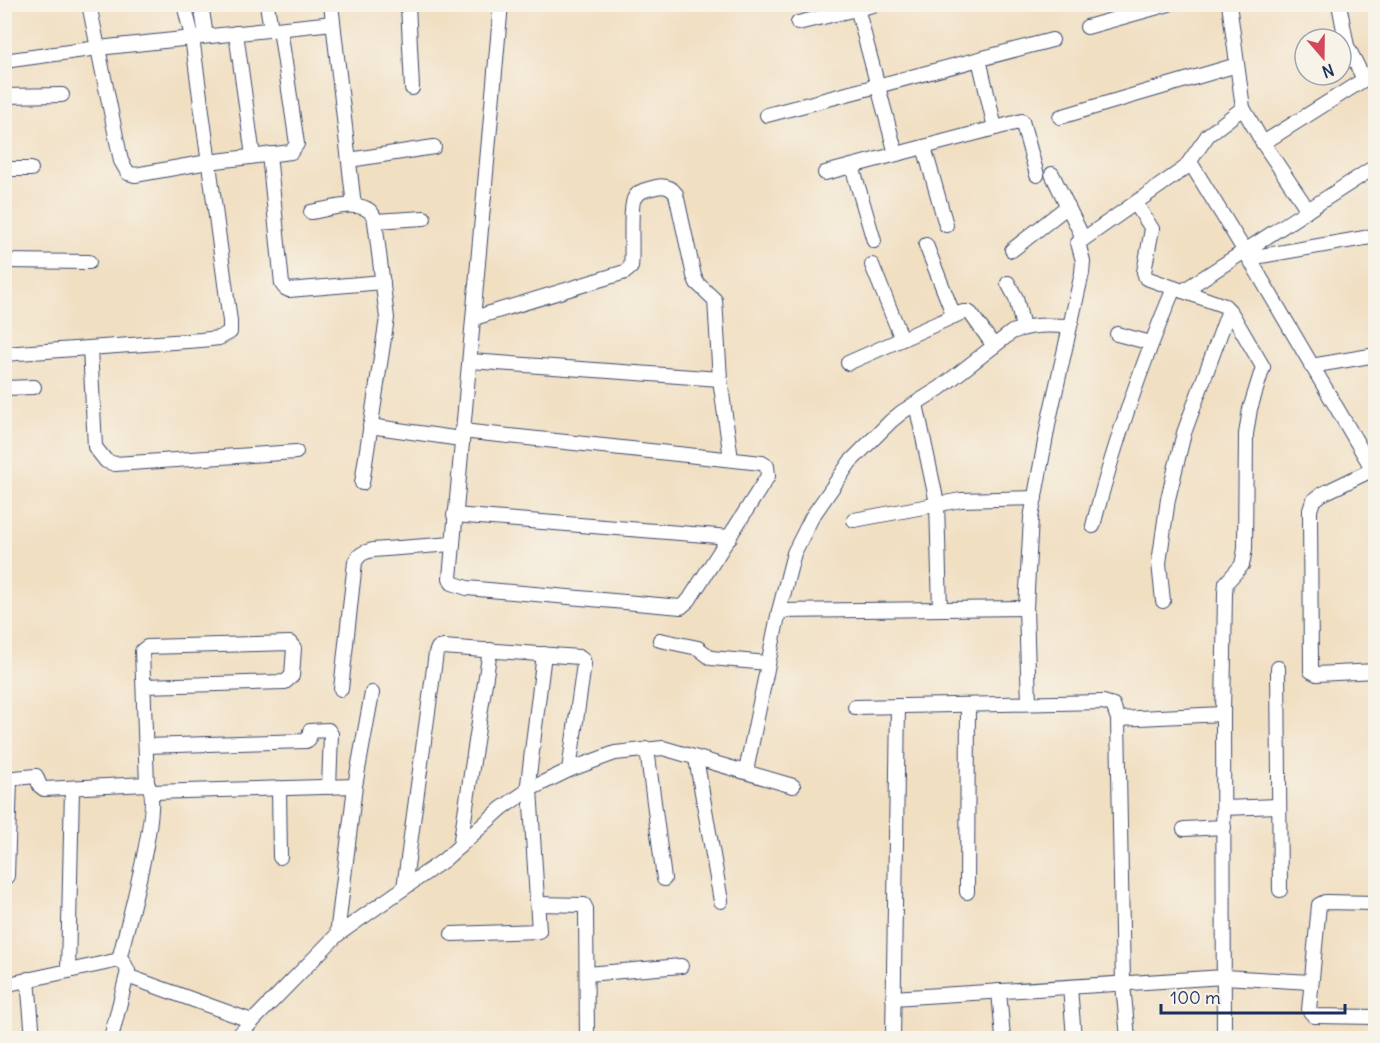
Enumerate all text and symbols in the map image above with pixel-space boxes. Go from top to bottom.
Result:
north arrow [1293,27,1353,87]
text: N [1320,60,1337,82]
scale bar [1161,977,1346,1015]
text: 100 m [1170,986,1221,1009]

